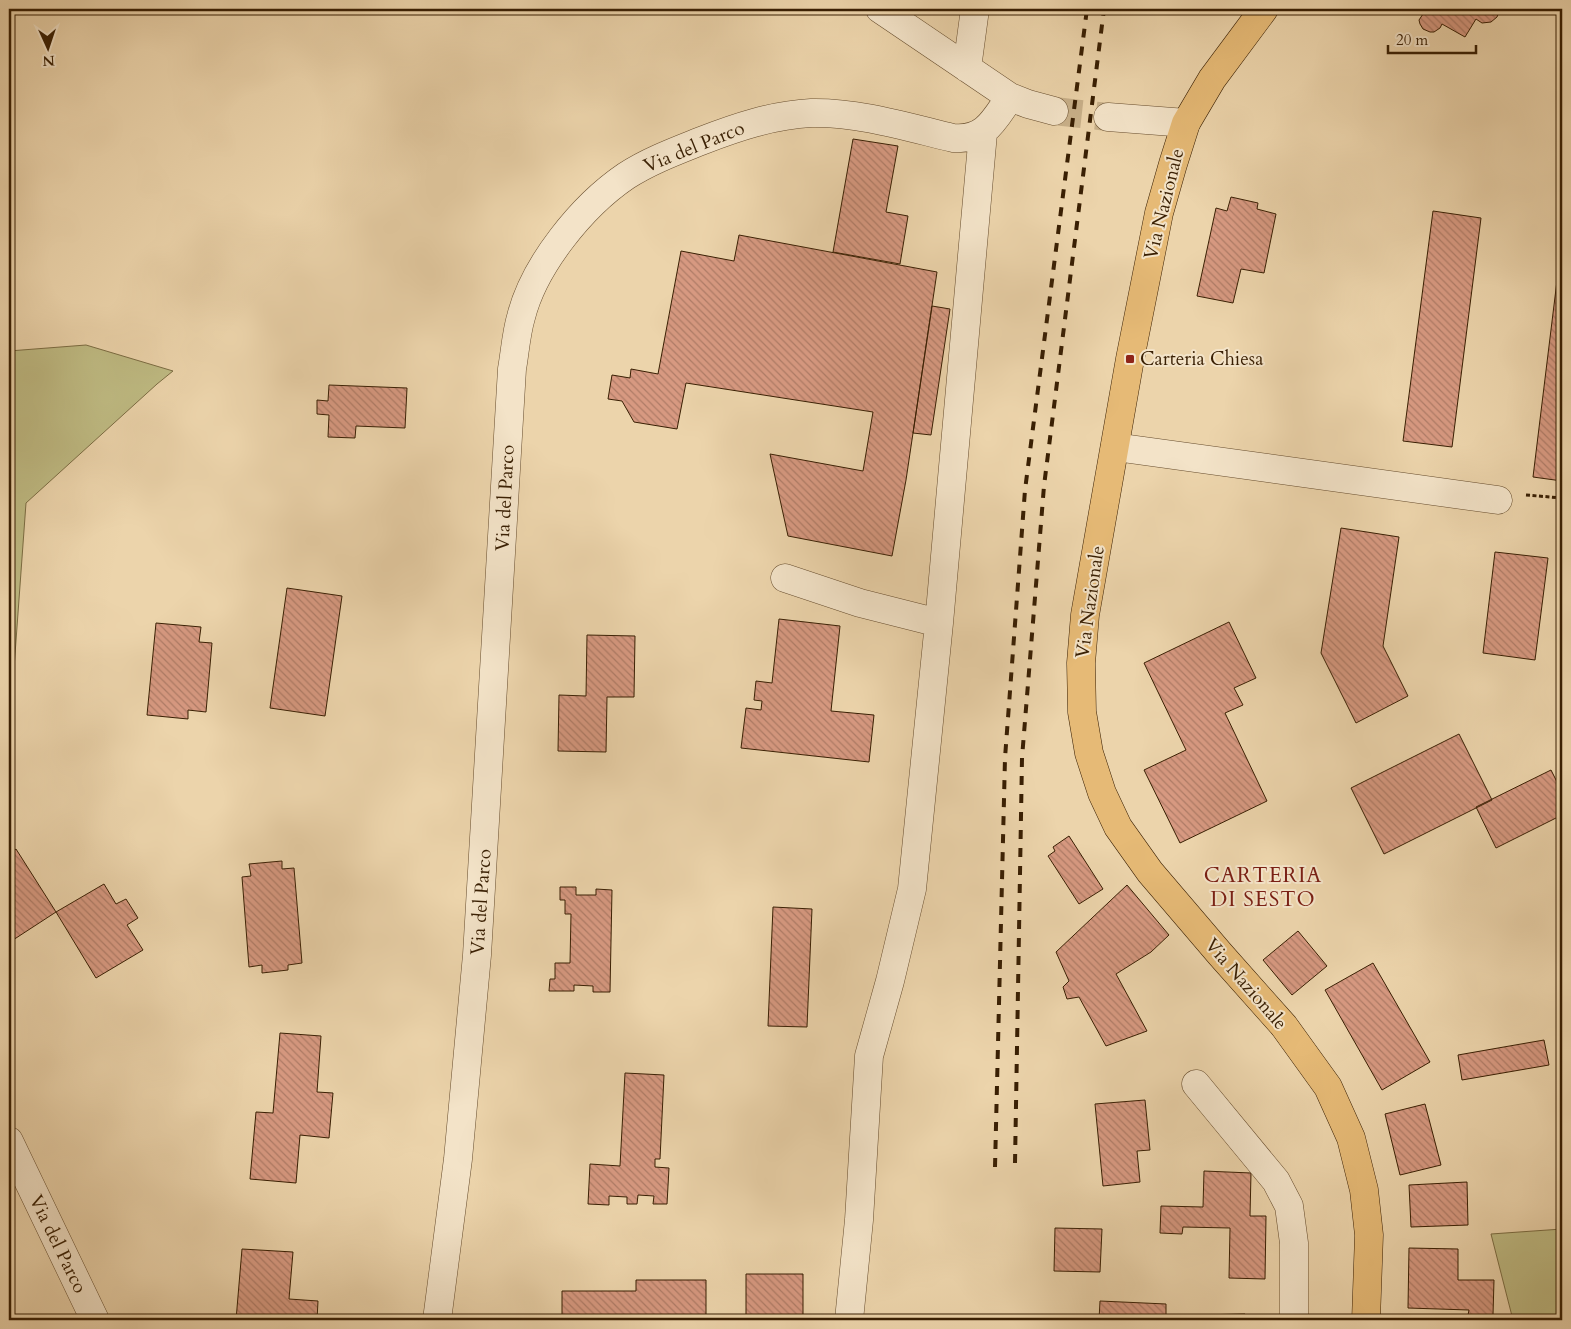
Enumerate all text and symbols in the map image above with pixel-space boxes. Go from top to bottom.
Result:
north arrow [22,22,72,72]
scale bar [1388,22,1476,54]
text: 20 m [1396,30,1428,50]
text: N [42,51,55,70]
street label: Via del Parco [640,115,748,179]
street label: Via Nazionale [1138,146,1190,262]
place label: Carteria Chiesa [1140,346,1263,372]
marker: Carteria Chiesa [1124,353,1136,365]
street label: Via del Parco [489,444,521,552]
street label: Via Nazionale [1069,544,1111,660]
street label: Via del Parco [464,848,498,956]
district label: CARTERIA DI SESTO [1204,861,1322,914]
street label: Via Nazionale [1199,933,1293,1035]
street label: Via del Parco [23,1190,93,1298]

